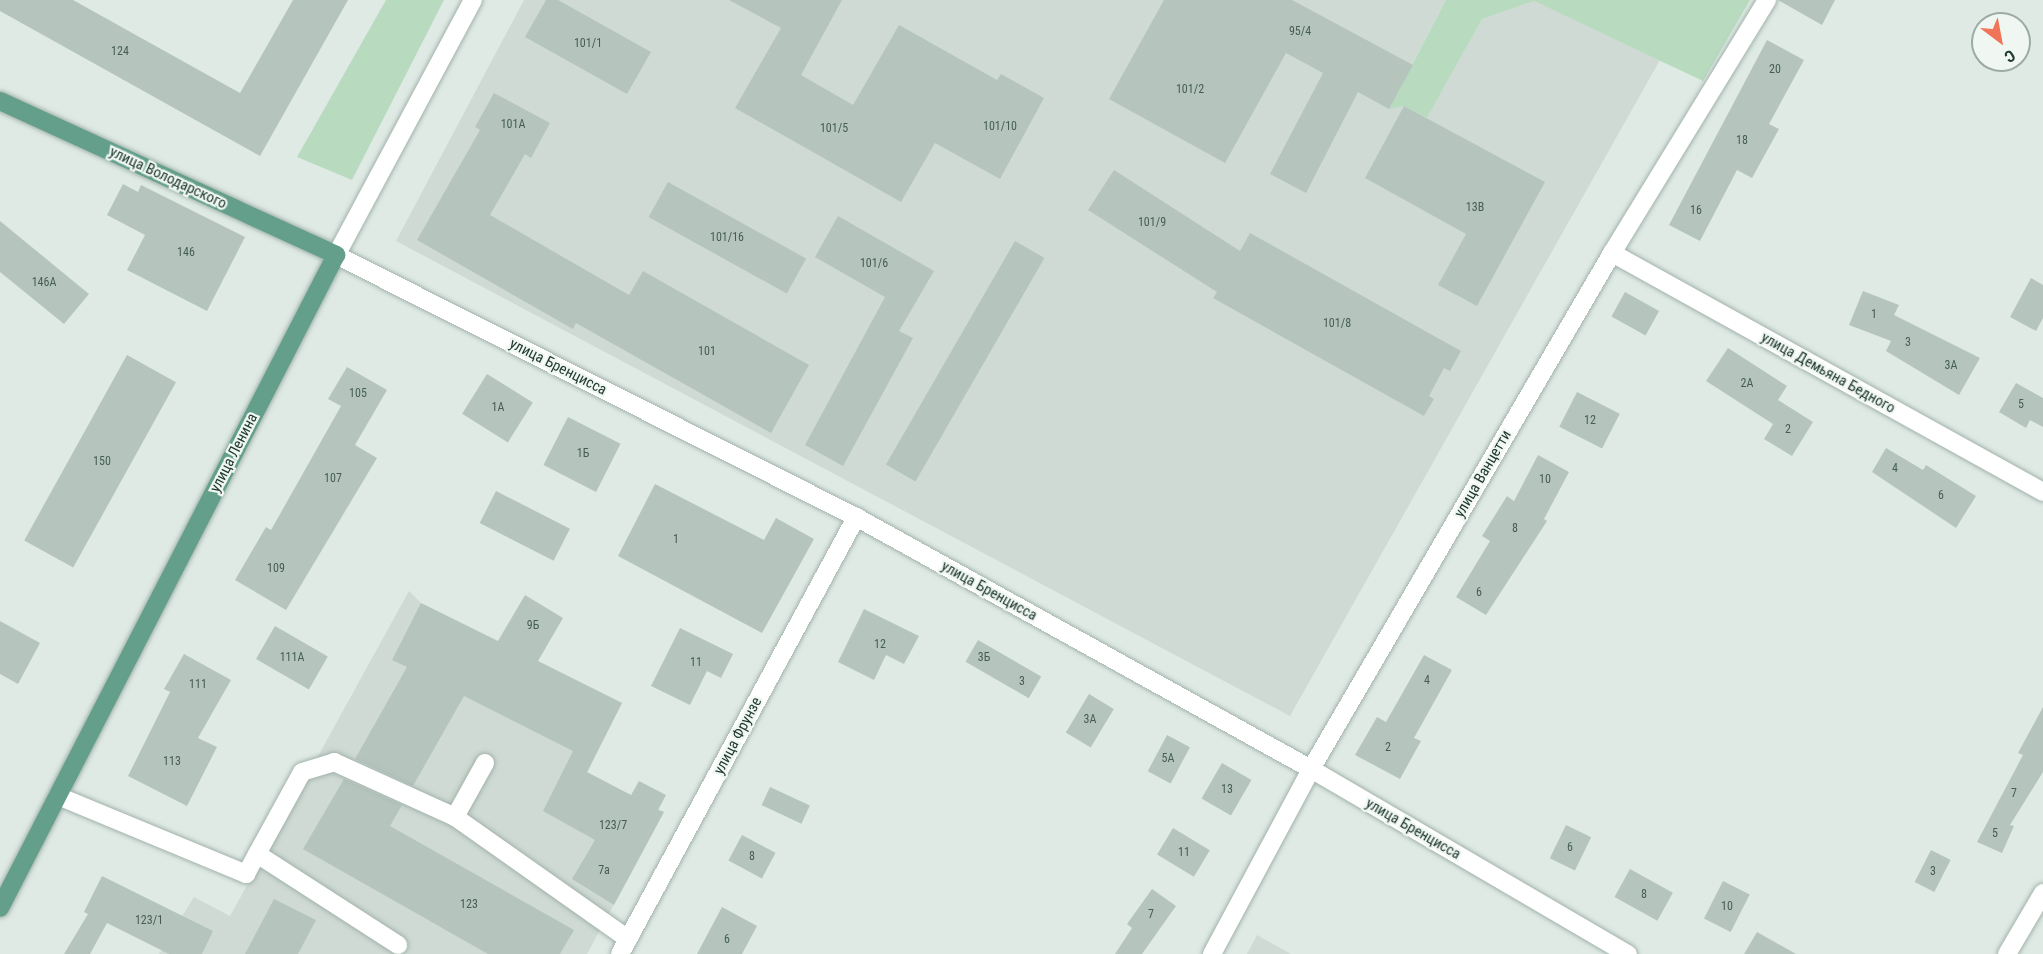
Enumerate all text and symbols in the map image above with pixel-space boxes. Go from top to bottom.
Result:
north arrow [1971,12,2031,72]
house number: 95/4 [1289,25,1311,39]
house number: 101/1 [574,37,602,51]
house number: 124 [111,45,129,59]
text: С [2001,46,2019,66]
house number: 20 [1769,63,1781,77]
house number: 101/2 [1176,83,1204,97]
house number: 101А [501,118,525,132]
house number: 101/10 [983,120,1017,134]
house number: 101/5 [820,122,848,136]
house number: 18 [1736,134,1748,148]
street label: улица Володарского [107,143,229,213]
house number: 13В [1466,201,1484,215]
house number: 16 [1690,204,1702,218]
house number: 101/9 [1138,216,1166,230]
house number: 101/16 [710,231,744,245]
house number: 146 [177,246,195,260]
house number: 101/6 [860,257,888,271]
house number: 146А [32,276,56,290]
house number: 1 [1871,308,1877,322]
house number: 101/8 [1323,317,1351,331]
street label: улица Демьяна Бедного [1758,329,1898,417]
street label: улица Бренцисса [506,335,610,399]
house number: 3 [1905,336,1911,350]
house number: 101 [698,345,716,359]
house number: 3А [1945,359,1957,373]
house number: 2А [1741,377,1753,391]
house number: 105 [349,387,367,401]
house number: 5 [2018,398,2024,412]
house number: 1А [492,401,504,415]
street label: улица Ленина [206,411,262,495]
house number: 12 [1584,414,1596,428]
house number: 2 [1785,423,1791,437]
street label: улица Ванцетти [1451,427,1515,521]
house number: 1Б [577,447,589,461]
house number: 150 [93,455,111,469]
house number: 4 [1892,462,1898,476]
house number: 107 [324,472,342,486]
house number: 10 [1539,473,1551,487]
house number: 6 [1938,489,1944,503]
house number: 8 [1512,522,1518,536]
house number: 1 [673,533,679,547]
street label: улица Бренцисса [938,557,1040,625]
house number: 109 [267,562,285,576]
house number: 6 [1476,586,1482,600]
house number: 9Б [527,619,539,633]
house number: 12 [874,638,886,652]
house number: 111А [280,651,304,665]
house number: 3Б [978,651,990,665]
house number: 11 [690,656,702,670]
house number: 4 [1424,674,1430,688]
house number: 3 [1019,675,1025,689]
house number: 111 [189,678,207,692]
street label: улица Фрунзе [710,694,766,778]
house number: 3А [1084,713,1096,727]
house number: 2 [1385,741,1391,755]
house number: 5А [1162,752,1174,766]
house number: 113 [163,755,181,769]
house number: 13 [1221,783,1233,797]
house number: 7 [2011,787,2017,801]
street label: улица Бренцисса [1362,795,1464,863]
house number: 123/7 [599,819,627,833]
house number: 5 [1992,827,1998,841]
house number: 6 [1567,841,1573,855]
house number: 11 [1178,846,1190,860]
house number: 8 [749,850,755,864]
house number: 7a [598,864,610,878]
house number: 3 [1930,865,1936,879]
house number: 8 [1641,888,1647,902]
house number: 123 [460,898,478,912]
house number: 10 [1721,900,1733,914]
house number: 7 [1148,908,1154,922]
house number: 123/1 [135,914,163,928]
house number: 6 [724,933,730,947]

